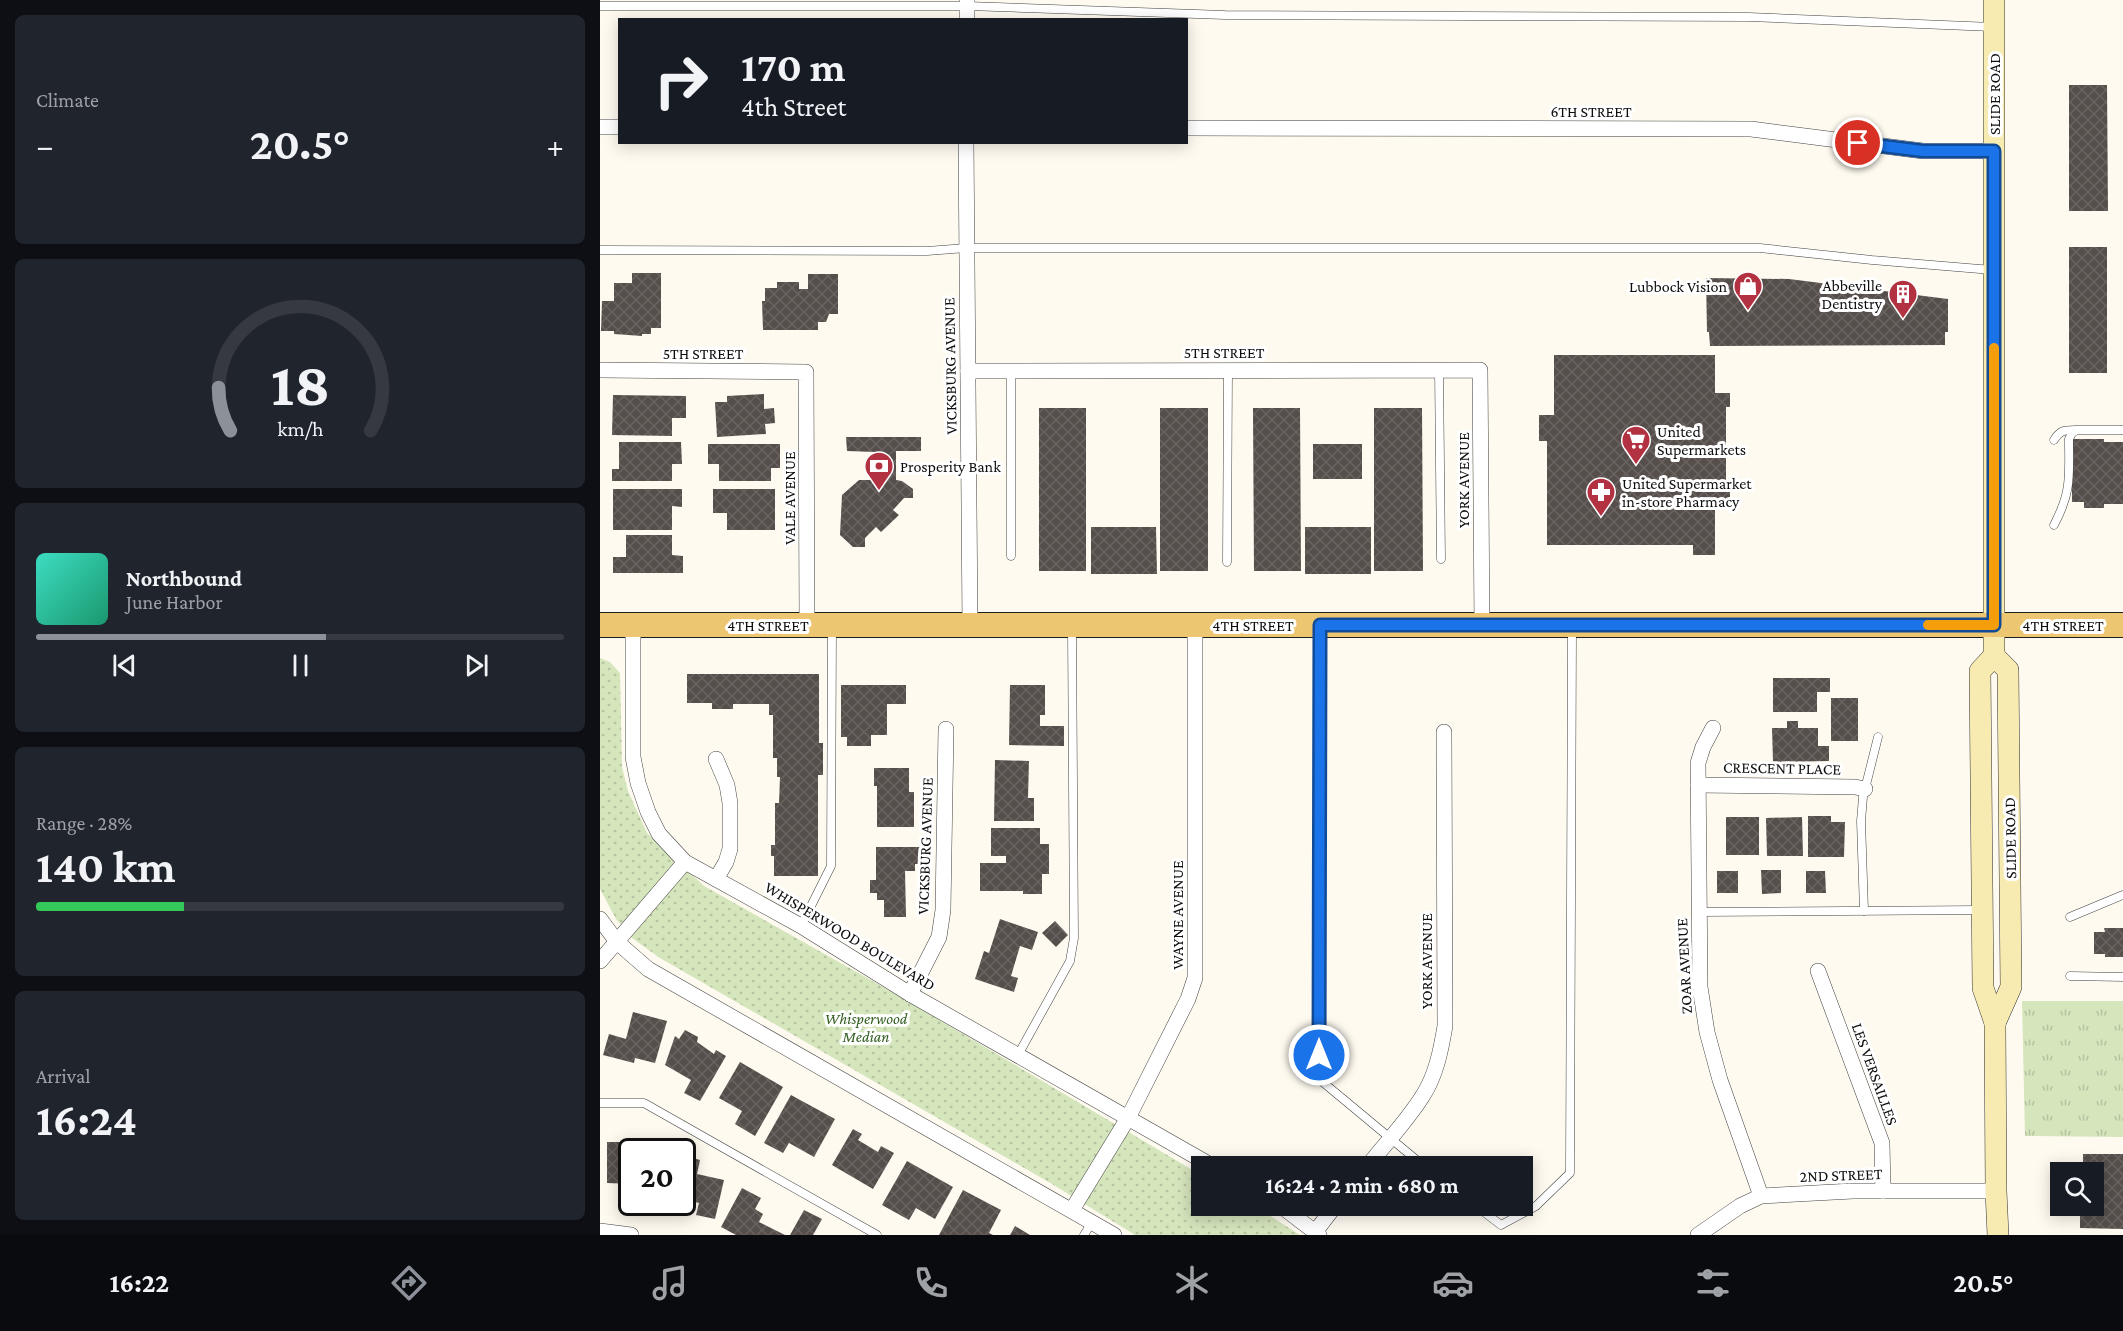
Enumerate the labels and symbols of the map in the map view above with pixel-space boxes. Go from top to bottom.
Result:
street label: SLIDE ROAD [1986,53,2003,135]
street label: 6TH STREET [1550,103,1632,120]
pin [1832,117,1883,168]
shop icon: Lubbock Vision [1732,270,1764,312]
place label: Abbeville Dentistry [1822,277,1883,313]
place label: Lubbock Vision [1629,278,1727,295]
building icon: Abbeville Dentistry [1887,278,1919,320]
street label: VICKSBURG AVENUE [940,297,960,435]
street label: 5TH STREET [1184,344,1265,361]
street label: 5TH STREET [663,345,744,362]
place label: United Supermarkets [1657,423,1746,459]
supermarket icon: United Supermarkets [1620,424,1652,466]
street label: YORK AVENUE [1455,432,1472,528]
bank icon: Prosperity Bank [863,450,895,492]
street label: VALE AVENUE [781,451,798,545]
place label: Prosperity Bank [900,458,1001,476]
place label: United Supermarket in-store Pharmacy [1622,475,1752,511]
pharmacy icon: United Supermarket in-store Pharmacy [1585,476,1617,518]
street label: 4TH STREET [727,617,809,634]
street label: 4TH STREET [1212,617,1294,634]
street label: 4TH STREET [2022,617,2104,634]
street label: CRESCENT PLACE [1723,758,1841,778]
street label: VICKSBURG AVENUE [914,777,936,915]
street label: SLIDE ROAD [2001,797,2019,879]
street label: WAYNE AVENUE [1169,860,1186,970]
street label: WHISPERWOOD BOULEVARD [762,878,938,994]
street label: YORK AVENUE [1418,913,1435,1009]
street label: ZOAR AVENUE [1673,917,1695,1014]
park label: Whisperwood Median [825,1010,908,1045]
street label: LES VERSAILLES [1849,1021,1901,1127]
position arrow [1287,1023,1351,1087]
speed limit sign: 20 [618,1138,696,1216]
street label: 2ND STREET [1799,1165,1883,1185]

